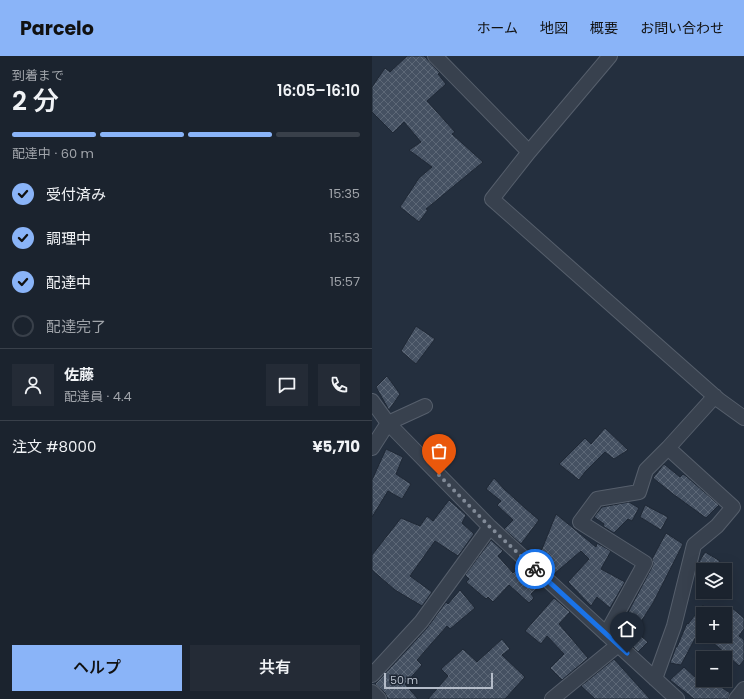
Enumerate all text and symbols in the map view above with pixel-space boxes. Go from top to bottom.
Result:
text: Parcelo [20,15,94,42]
text: ホーム [476,18,518,38]
text: 地図 [540,18,568,38]
text: 概要 [590,18,618,38]
text: お問い合わせ [640,18,724,38]
text: 到着まで [12,66,64,85]
text: 16:05–16:10 [277,80,360,101]
text: 2 分 [12,83,59,119]
text: 配達中 · 60 m [12,144,94,163]
icon: check [12,183,34,205]
text: 受付済み [46,184,106,205]
text: 15:35 [329,184,360,203]
icon: check [12,227,34,249]
text: 調理中 [46,228,91,249]
text: 15:53 [329,228,360,247]
icon: check [12,271,34,293]
text: 配達中 [46,272,91,293]
text: 15:57 [330,272,360,291]
text: 配達完了 [46,316,106,337]
button: person [12,364,54,406]
text: 佐藤 [64,364,94,385]
button: chat [266,364,308,406]
button: phone [318,364,360,406]
text: 配達員 · 4.4 [64,387,132,406]
pin [422,434,456,475]
text: 注文 #8000 [12,436,96,457]
text: ¥5,710 [312,436,360,457]
icon: bag [428,440,450,462]
courier [515,549,555,589]
icon: bike [524,558,546,580]
map controls [696,563,732,687]
button: layers [696,563,732,599]
button: + [696,607,732,643]
pin [610,612,644,653]
icon: home [616,618,638,640]
button: ヘルプ [12,645,182,691]
button: 共有 [190,645,360,691]
button: − [696,651,732,687]
scale bar [384,671,493,690]
text: 50 m [390,672,418,688]

